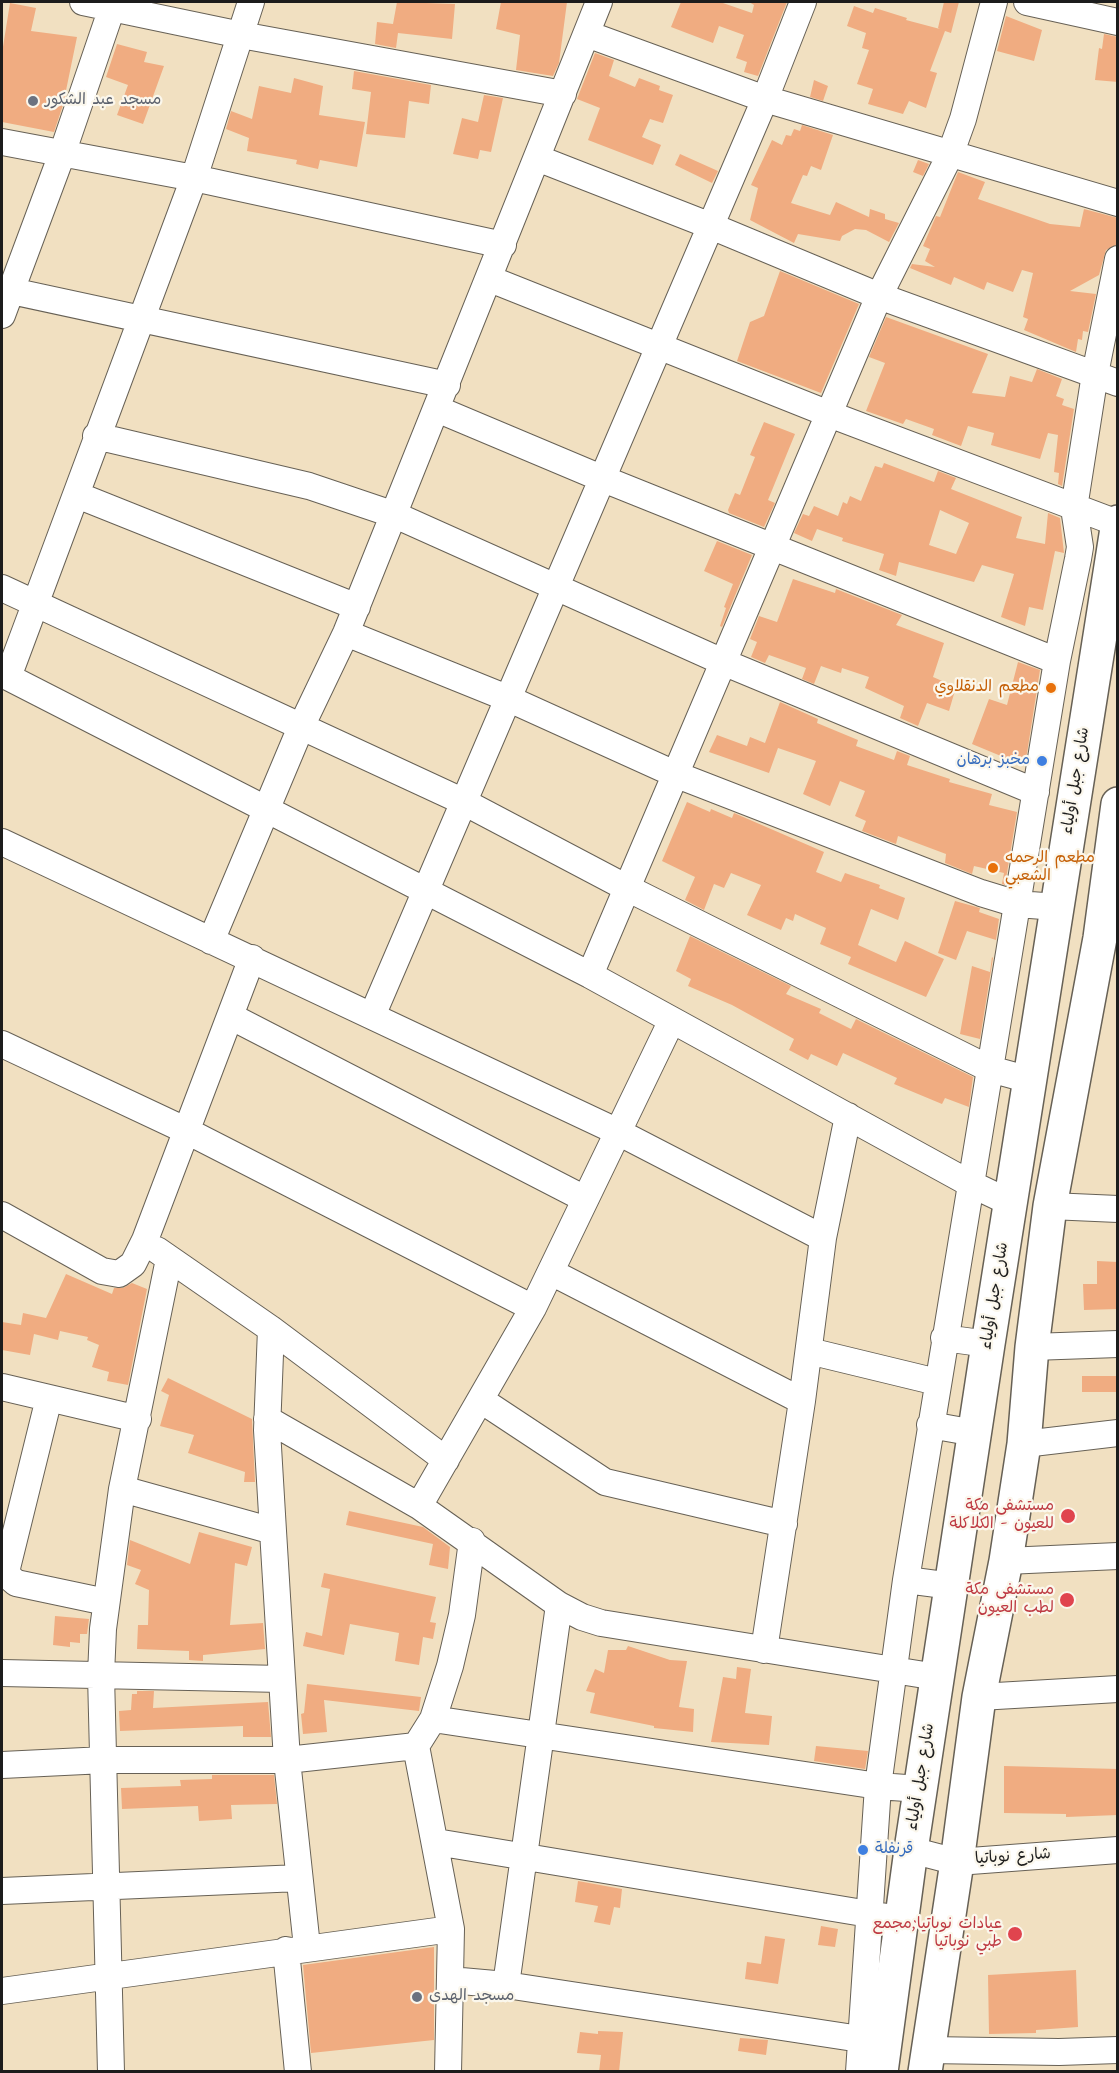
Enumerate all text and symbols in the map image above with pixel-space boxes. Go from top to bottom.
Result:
place label: مسجد عبد الشكور [45,91,161,111]
marker: مسجد عبد الشكور [26,94,40,108]
place label: مطعم الدنقلاوي [935,678,1039,698]
marker: مطعم الدنقلاوي [1044,681,1058,695]
street label: شارع جبل أولياء [1059,726,1095,836]
place label: مخبز برهان [956,751,1030,771]
marker: مخبز برهان [1035,754,1049,768]
place label: مطعم الرحمه الشعبي [1005,849,1095,887]
marker: مطعم الرحمه الشعبي [986,861,1000,875]
street label: شارع جبل أولياء [978,1241,1014,1351]
place label: مستشفى مكة للعيون - الكلاكلة [949,1497,1054,1535]
marker: مستشفى مكة للعيون - الكلاكلة [1059,1507,1077,1525]
place label: مستشفى مكة لطب العيون [965,1581,1054,1619]
marker: مستشفى مكة لطب العيون [1058,1591,1076,1609]
street label: شارع جبل أولياء [904,1722,940,1832]
place label: قرنفلة [875,1840,913,1860]
marker: قرنفلة [856,1843,870,1857]
street label: شارع نوباتيا [974,1846,1052,1870]
place label: عيادات نوباتيا;مجمع طبي نوباتيا [873,1915,1002,1953]
marker: عيادات نوباتيا;مجمع طبي نوباتيا [1006,1925,1024,1943]
place label: مسجد الهدى [429,1987,514,2007]
marker: مسجد الهدى [410,1990,424,2004]

